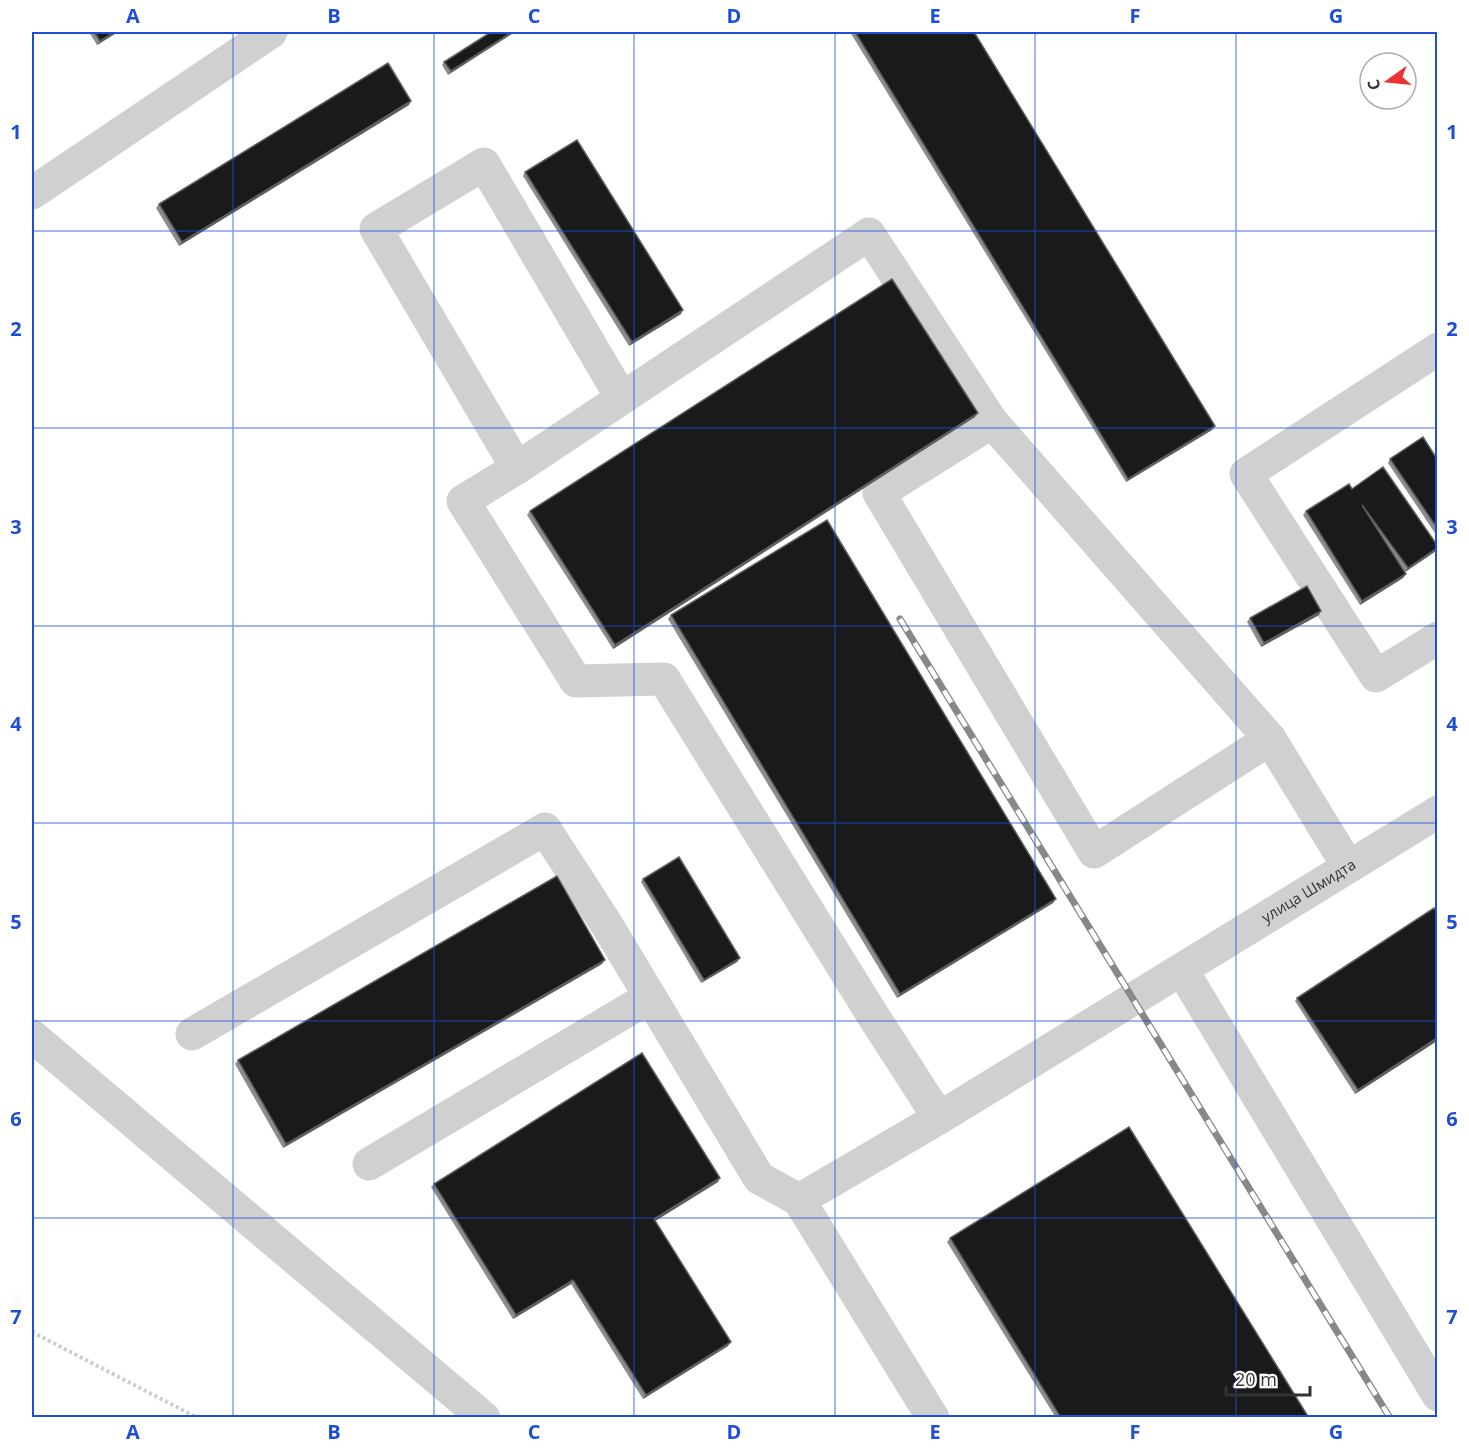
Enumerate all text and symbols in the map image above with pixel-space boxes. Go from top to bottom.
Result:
text: A [126,2,140,29]
text: B [327,2,341,29]
text: C [528,2,541,29]
text: D [727,2,741,29]
text: E [929,2,941,29]
text: F [1130,2,1140,29]
text: G [1329,2,1343,29]
north arrow [1358,51,1418,111]
text: С [1362,77,1385,93]
text: 1 [10,118,22,145]
text: 1 [1446,118,1458,145]
text: 2 [10,315,22,342]
text: 2 [1446,315,1458,342]
text: 3 [10,513,22,540]
text: 3 [1446,513,1458,540]
text: 4 [10,710,22,737]
text: 4 [1446,710,1458,737]
street label: улица Шмидта [1257,854,1359,927]
text: 5 [10,908,22,935]
text: 5 [1446,908,1458,935]
text: 6 [10,1105,22,1132]
text: 6 [1446,1105,1458,1132]
text: 7 [10,1303,22,1330]
text: 7 [1446,1303,1458,1330]
scale bar [1226,1359,1310,1397]
text: 20 m [1235,1367,1277,1391]
text: A [126,1418,140,1445]
text: B [327,1418,341,1445]
text: C [528,1418,541,1445]
text: D [727,1418,741,1445]
text: E [929,1418,941,1445]
text: F [1130,1418,1140,1445]
text: G [1329,1418,1343,1445]

